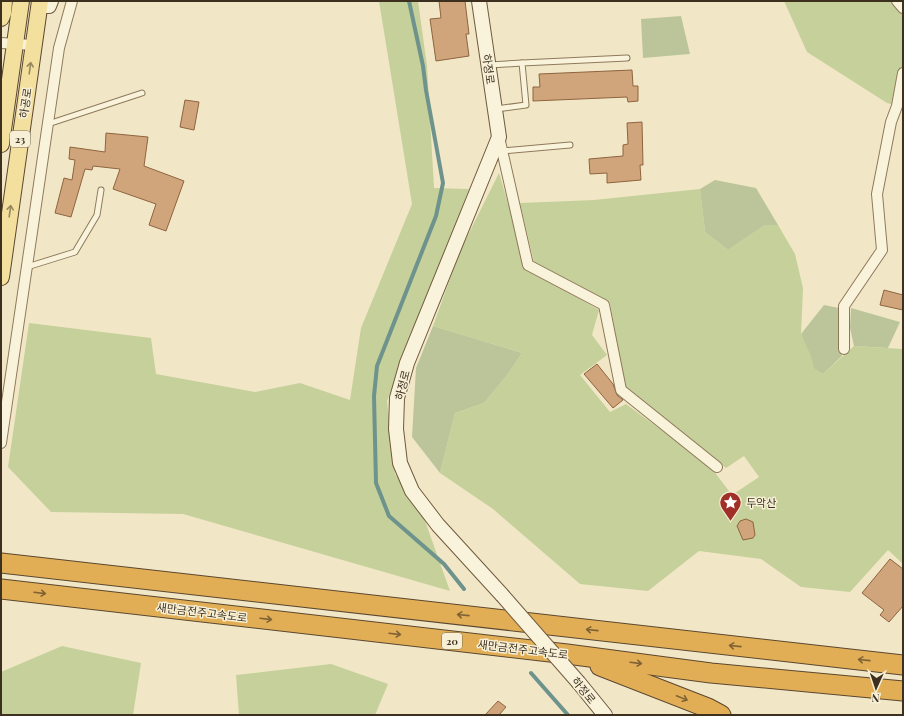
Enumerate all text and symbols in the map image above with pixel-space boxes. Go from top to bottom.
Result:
street label: 하정로 [479,53,499,85]
one-way arrow [26,62,34,75]
street label: 하공로 [15,87,35,119]
road number: 23 [10,131,30,147]
one-way arrow [6,205,14,218]
street label: 하정로 [391,368,413,402]
place icon: 두악산 [717,489,743,522]
place label: 두악산 [746,495,776,510]
one-way arrow [33,589,46,597]
street label: 새만금전주고속도로 [156,599,248,625]
one-way arrow [457,611,470,619]
one-way arrow [259,615,272,623]
one-way arrow [586,626,599,633]
one-way arrow [388,630,401,638]
road number: 20 [442,633,462,649]
street label: 새만금전주고속도로 [477,636,569,662]
one-way arrow [729,642,742,650]
one-way arrow [858,657,871,664]
one-way arrow [629,659,642,667]
north arrow [856,668,896,708]
street label: 하정로 [569,673,599,707]
text: N [871,691,880,706]
one-way arrow [675,694,687,702]

